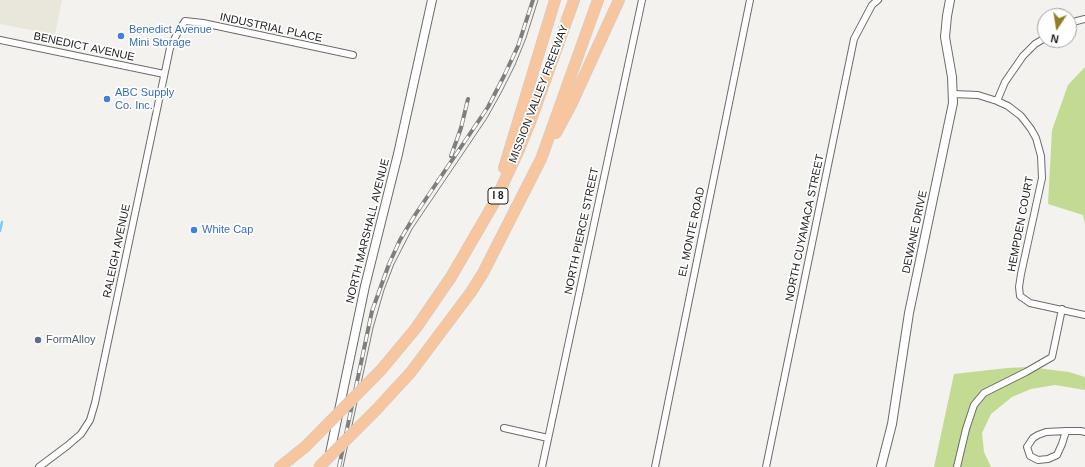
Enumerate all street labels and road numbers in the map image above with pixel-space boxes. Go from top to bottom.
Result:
street label: INDUSTRIAL PLACE [219,11,323,45]
street label: MISSION VALLEY FREEWAY [507,23,571,165]
street label: BENEDICT AVENUE [32,30,136,64]
street label: NORTH CUYAMACA STREET [783,153,827,303]
street label: NORTH MARSHALL AVENUE [344,157,392,305]
street label: NORTH PIERCE STREET [562,166,602,296]
street label: HEMPDEN COURT [1005,175,1037,273]
street label: EL MONTE ROAD [676,186,708,278]
road number: I 8 [488,188,508,204]
street label: DEWANE DRIVE [900,189,930,275]
street label: RALEIGH AVENUE [101,203,133,299]

